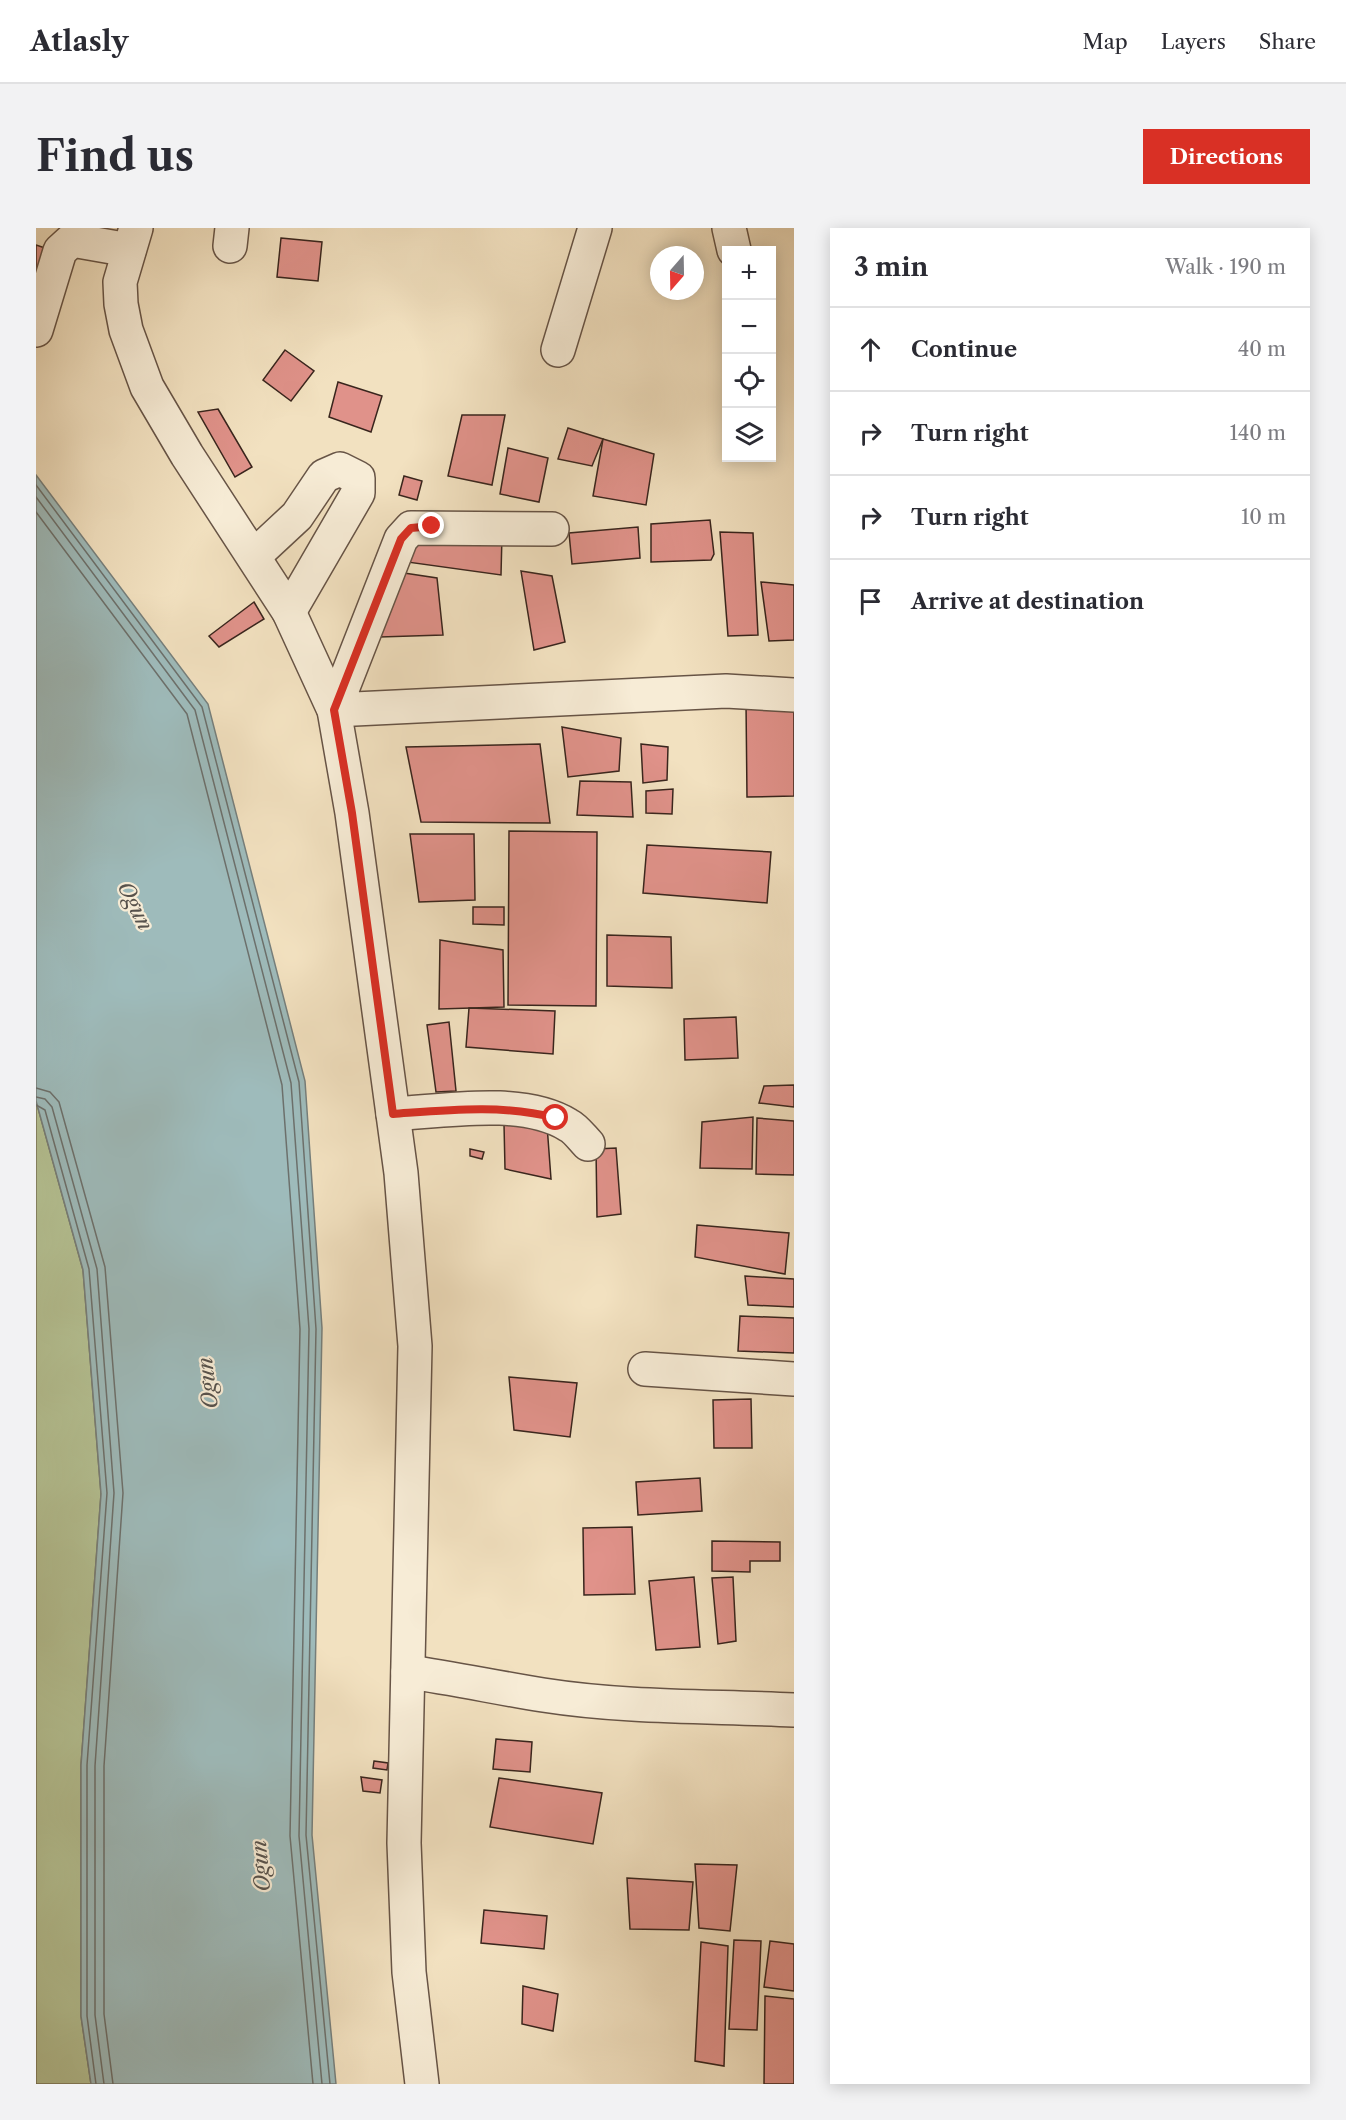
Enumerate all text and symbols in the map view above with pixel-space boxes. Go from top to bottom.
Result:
text: Atlasly [30,24,129,58]
text: Map [1083,29,1128,54]
text: Layers [1161,29,1226,54]
text: Share [1259,29,1316,54]
button: Directions [1143,129,1310,184]
text: Find us [36,130,194,182]
north arrow [650,246,704,300]
map controls [722,246,776,462]
button: + [722,246,776,300]
text: 3 min [854,251,928,283]
text: Walk · 190 m [1165,255,1286,279]
button: − [722,300,776,354]
icon: ahead [854,333,887,366]
text: Continue [911,336,1017,363]
text: 40 m [1238,337,1286,361]
button: locate [722,354,776,408]
button: layers [722,408,776,462]
icon: right [854,417,887,450]
text: Turn right [911,420,1029,447]
text: 140 m [1229,421,1286,445]
icon: right [854,501,887,534]
text: Turn right [911,504,1029,531]
text: 10 m [1241,505,1286,529]
route end [418,512,444,538]
icon: arrive [854,585,887,618]
text: Arrive at destination [911,588,1144,615]
water label: Ogun [113,877,158,935]
route start [542,1104,568,1130]
water label: Ogun [192,1356,223,1410]
water label: Ogun [246,1839,275,1893]

